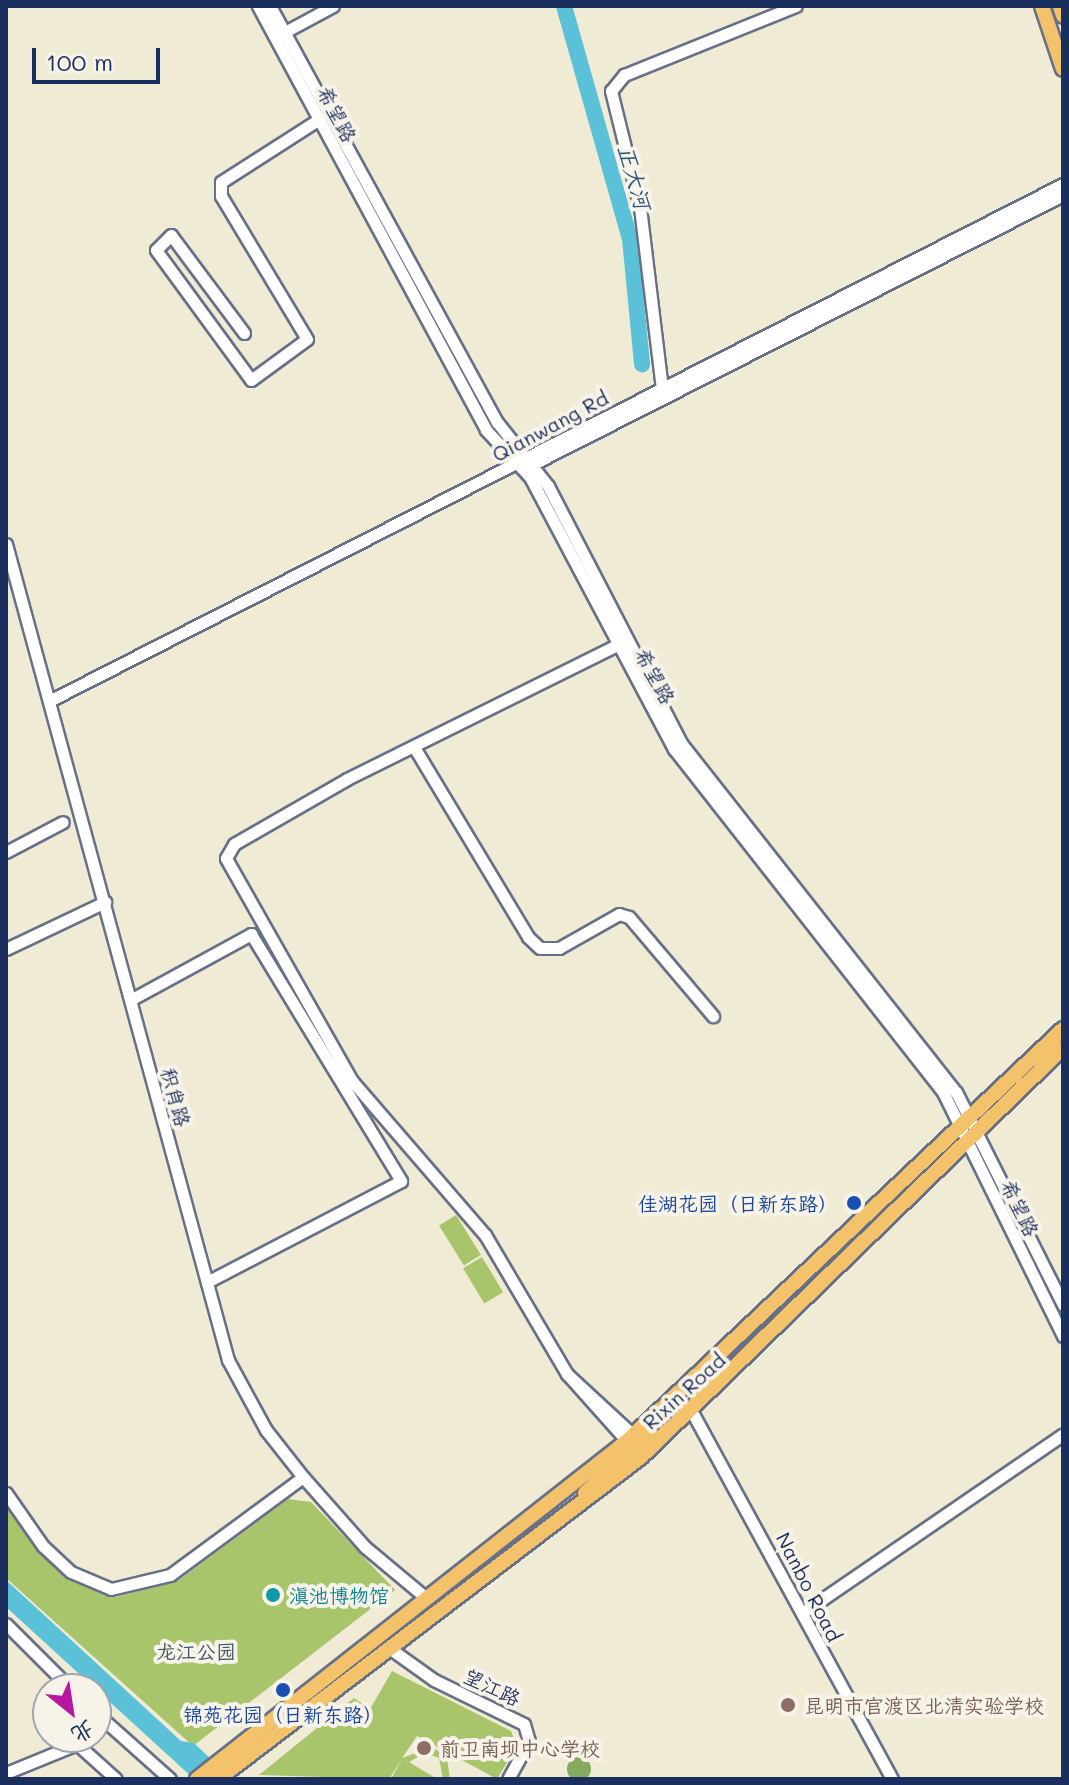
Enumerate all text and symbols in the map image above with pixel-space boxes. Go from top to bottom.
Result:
scale bar [36,32,164,82]
text: 100 m [46,46,113,77]
street label: 希望路 [312,82,362,146]
water label: 正大河 [613,142,657,212]
street label: Qianwang Rd [488,385,612,467]
street label: 希望路 [630,644,680,708]
street label: 积肖路 [157,1065,195,1129]
street label: 希望路 [996,1176,1044,1240]
place label: 佳湖花园（日新东路） [638,1191,838,1215]
marker: 佳湖花园（日新东路） [845,1194,863,1212]
street label: Rixin Road [638,1348,730,1434]
street label: Nanbo Road [771,1528,847,1646]
place label: 滇池博物馆 [289,1583,389,1607]
marker: 滇池博物馆 [264,1586,282,1604]
park label: 龙江公园 [156,1639,236,1663]
street label: 望江路 [460,1663,524,1711]
north arrow [32,1673,112,1753]
marker: 锦苑花园（日新东路） [274,1681,292,1699]
place label: 昆明市官渡区北清实验学校 [804,1693,1044,1717]
marker: 昆明市官渡区北清实验学校 [779,1696,797,1714]
place label: 锦苑花园（日新东路） [183,1702,383,1726]
text: 北 [66,1714,100,1751]
place label: 前卫南坝中心学校 [440,1736,600,1760]
marker: 前卫南坝中心学校 [415,1739,433,1757]

